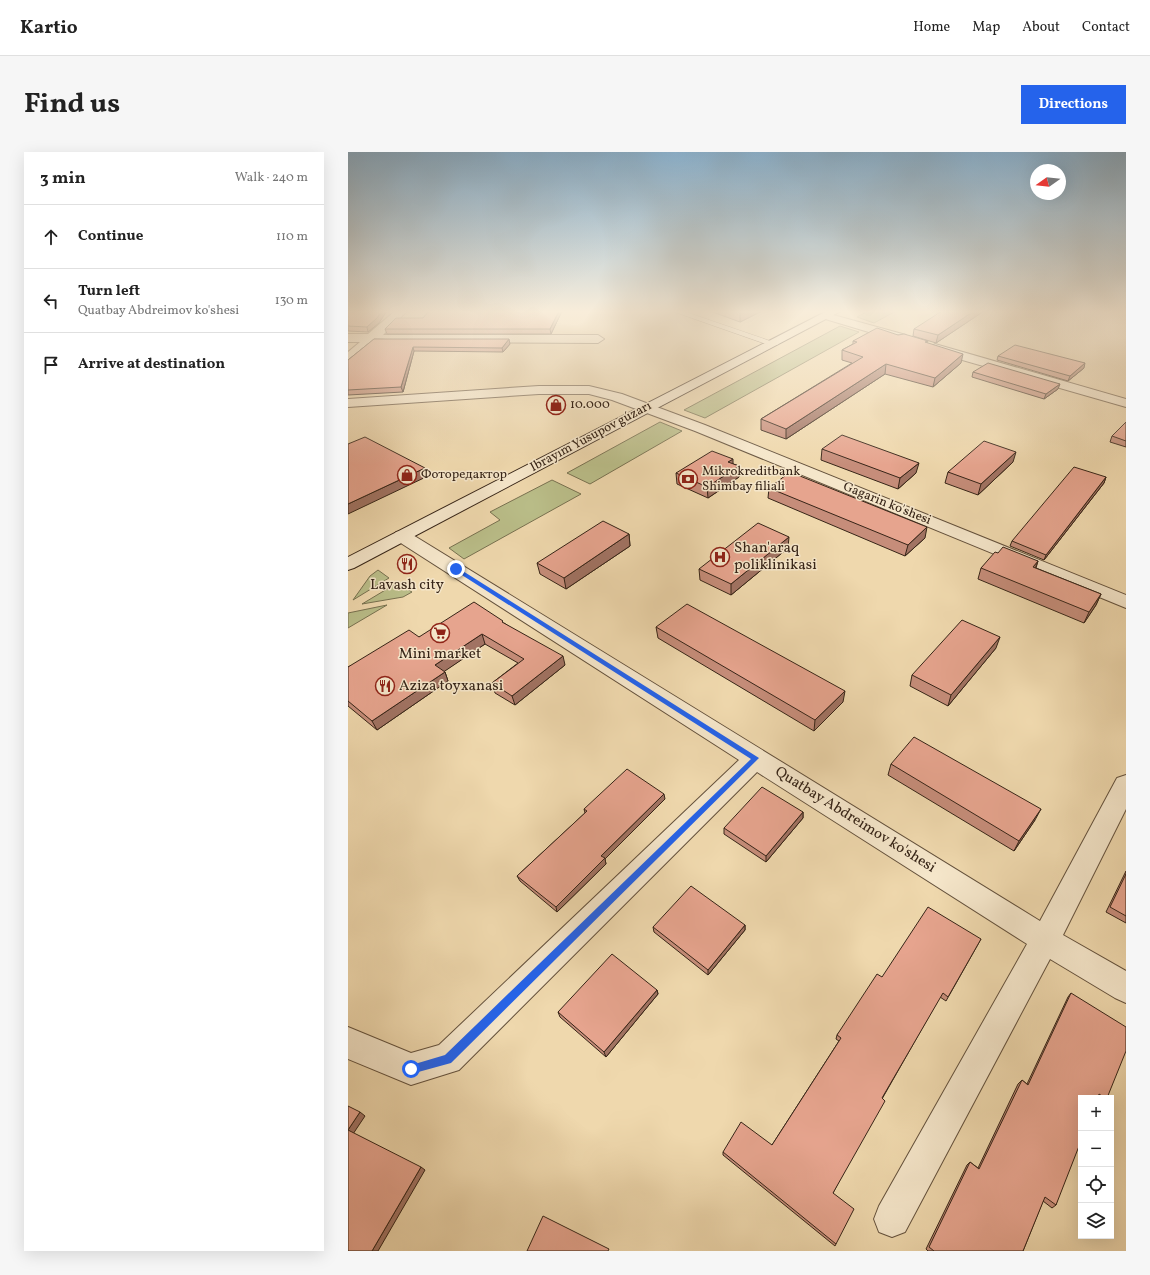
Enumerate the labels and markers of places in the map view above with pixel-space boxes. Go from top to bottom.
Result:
shop icon: 10.000 [545,394,567,416]
place label: 10.000 [570,396,610,414]
place label: Mikrokreditbank Shimbay filiali [702,463,800,496]
shop icon: Фоторедактор [396,464,418,486]
place label: Фоторедактор [421,466,507,484]
bank icon: Mikrokreditbank Shimbay filiali [677,468,699,490]
place label: Shan'araq poliklinikasi [734,538,817,576]
hospital icon: Shan'araq poliklinikasi [709,546,731,568]
restaurant icon: Lavash city [396,553,418,575]
place label: Lavash city [370,575,444,596]
supermarket icon: Mini market [429,622,451,644]
place label: Mini market [399,644,481,665]
restaurant icon: Aziza toyxanasi [374,675,396,697]
place label: Aziza toyxanasi [399,676,503,697]

